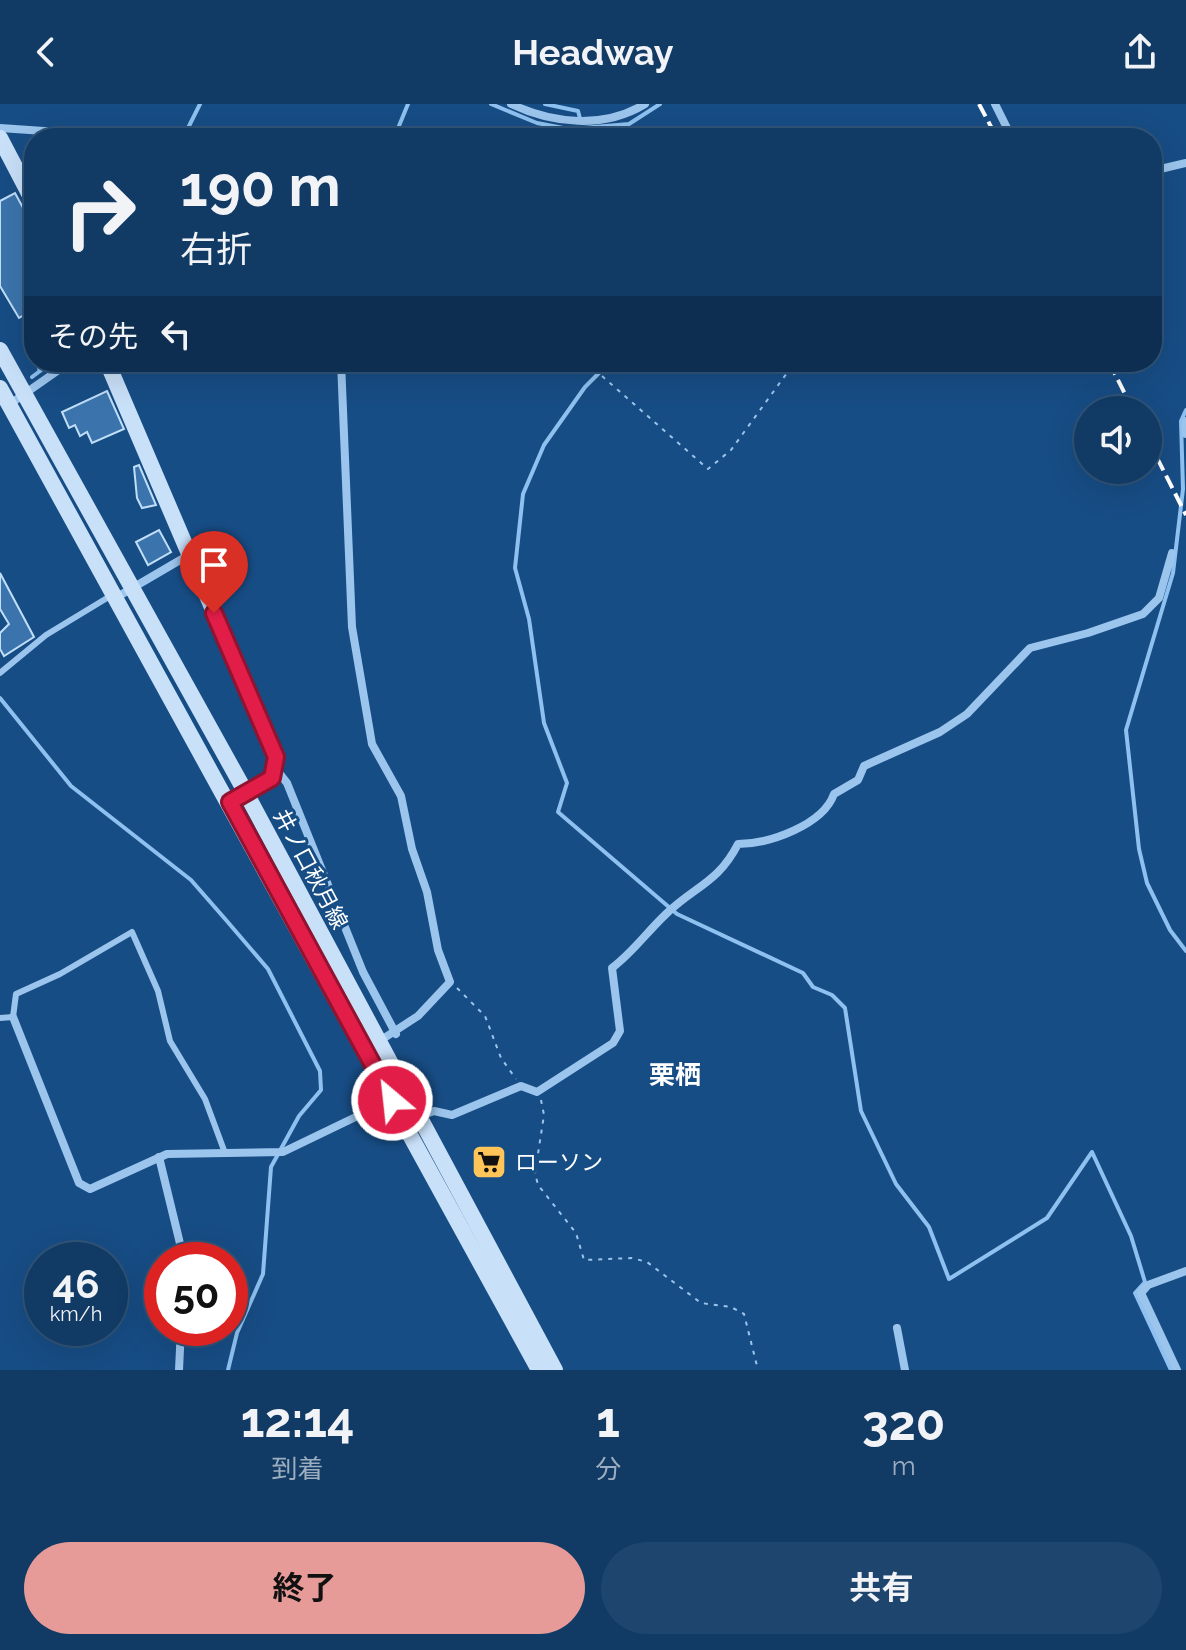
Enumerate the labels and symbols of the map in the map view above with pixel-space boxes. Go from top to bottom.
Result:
pin [180,531,248,613]
street label: 井ノ口秋月線 [269,805,353,933]
position arrow [350,1058,434,1142]
district label: 栗栖 [649,1060,701,1090]
supermarket icon: ローソン [470,1143,508,1181]
place label: ローソン [515,1149,603,1175]
speed limit sign: 50 [144,1242,248,1346]

